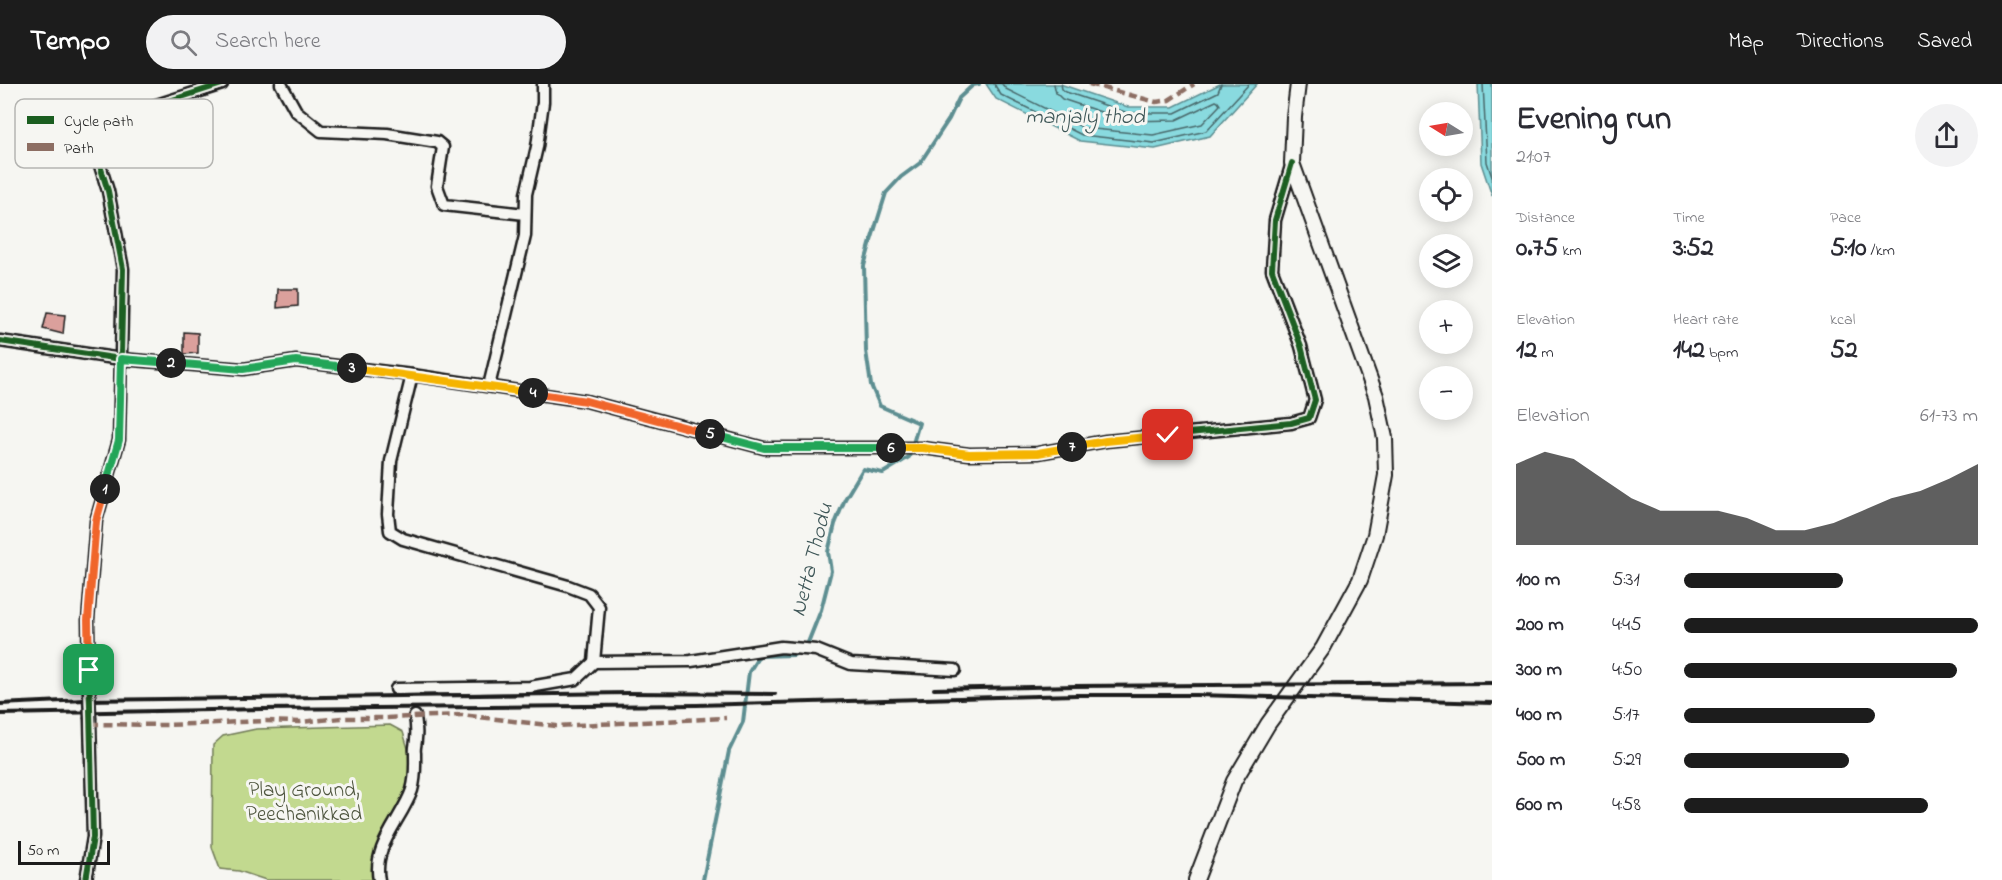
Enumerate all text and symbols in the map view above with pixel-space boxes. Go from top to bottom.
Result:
search box [146,15,566,69]
text: Tempo [30,22,110,63]
icon: search [167,26,200,59]
text: Search here [215,26,321,58]
text: Map [1728,27,1764,57]
text: Directions [1797,27,1884,57]
text: Saved [1917,27,1972,57]
text: Evening run [1516,96,1671,144]
legend [15,99,213,168]
water label: manjaly thod [1025,102,1146,134]
north arrow [1419,102,1473,156]
map controls [1419,102,1473,420]
button: share [1915,104,1978,167]
text: Cycle path [64,110,133,134]
text: Path [64,137,94,161]
text: 21:07 [1516,143,1551,172]
button: locate [1419,168,1473,222]
text: Distance [1516,206,1575,230]
text: Time [1673,206,1705,230]
text: Pace [1830,206,1861,230]
text: 0.75 [1516,230,1558,268]
text: 3:52 [1673,230,1714,268]
text: 5:10 [1830,230,1867,268]
button: layers [1419,234,1473,288]
text: km [1558,239,1582,263]
text: /km [1867,239,1895,263]
button: + [1419,300,1473,354]
text: Elevation [1516,308,1575,332]
text: Heart rate [1673,308,1739,332]
text: kcal [1830,308,1855,332]
text: 12 [1516,332,1537,370]
text: 142 [1673,332,1705,370]
text: 52 [1830,332,1858,370]
text: m [1537,341,1554,365]
text: bpm [1705,341,1738,365]
pin: 2 [156,348,186,378]
text: 2 [167,351,175,375]
pin: 3 [337,353,367,383]
text: 3 [349,356,355,380]
button: − [1419,366,1473,420]
pin: 4 [518,378,548,408]
text: 4 [530,381,536,405]
text: Elevation [1516,402,1590,431]
text: 61–73 m [1920,402,1978,431]
pin [1142,409,1193,460]
icon: check [1151,418,1184,451]
pin: 5 [695,419,725,449]
text: 5 [705,422,715,446]
pin: 7 [1057,432,1087,462]
pin: 6 [876,433,906,463]
text: 7 [1069,435,1075,459]
text: 6 [887,436,895,460]
pin: 1 [90,474,120,504]
text: 1 [102,477,108,501]
water label: Netta Thodu [783,499,843,620]
text: 100 m [1516,566,1560,595]
text: 5:31 [1612,566,1640,595]
text: 200 m [1516,611,1564,640]
text: 4:45 [1612,611,1642,640]
pin [63,644,114,695]
icon: arrive [72,653,105,686]
text: 300 m [1516,656,1562,685]
text: 4:50 [1612,656,1642,685]
text: 400 m [1516,701,1562,730]
text: 5:17 [1612,701,1640,730]
text: 500 m [1516,746,1565,775]
text: 5:29 [1612,746,1641,775]
park label: Play Ground, Peechanikkad [246,776,362,830]
text: 600 m [1516,791,1563,820]
text: 4:58 [1612,791,1641,820]
scale bar [18,838,110,866]
text: 50 m [27,839,59,863]

